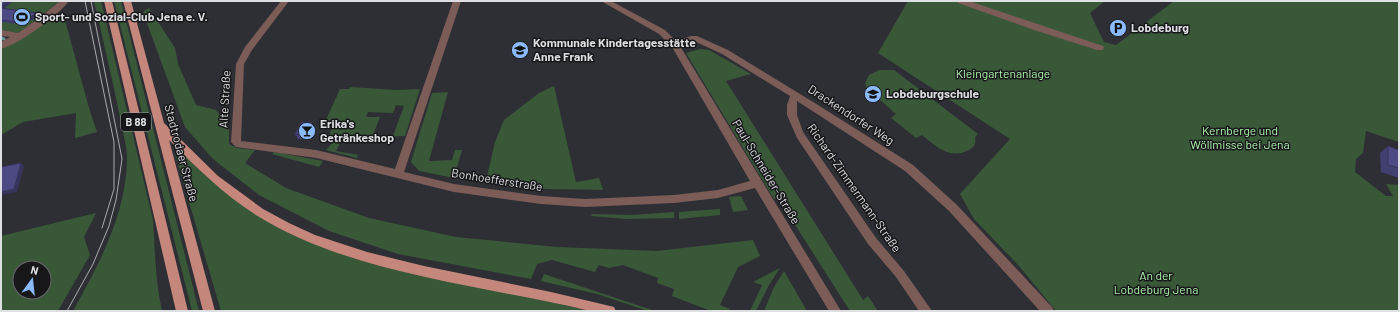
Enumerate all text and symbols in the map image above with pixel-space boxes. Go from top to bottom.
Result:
sports icon: Sport- und Sozial-Club Jena e. V. [12,7,32,27]
place label: Sport- und Sozial-Club Jena e. V. [35,9,208,23]
parking icon: Lobdeburg [1108,18,1128,38]
place label: Lobdeburg [1131,20,1189,34]
place label: Kommunale Kindertagesstätte Anne Frank [533,35,696,63]
school or university icon: Kommunale Kindertagesstätte Anne Frank [510,40,530,60]
park label: Kleingartenanlage [956,66,1050,80]
street label: Alte Straße [215,70,233,128]
street label: Drackendorfer Weg [806,81,897,147]
school or university icon: Lobdeburgschule [863,84,883,104]
place label: Lobdeburgschule [886,86,979,100]
street label: Stadtrodaer Straße [162,103,202,203]
road number: B 88 [121,113,151,131]
place label: Erika's Getränkeshop [320,116,394,144]
street label: Paul-Schneider-Straße [730,117,804,226]
bar icon: Erika's Getränkeshop [297,121,317,141]
street label: Richard-Zimmermann-Straße [805,121,905,254]
park label: Kernberge und Wöllmisse bei Jena [1190,123,1290,151]
street label: Bonhoefferstraße [451,165,544,193]
north arrow [12,260,52,300]
text: N [29,263,40,277]
park label: An der Lobdeburg Jena [1114,268,1198,296]

